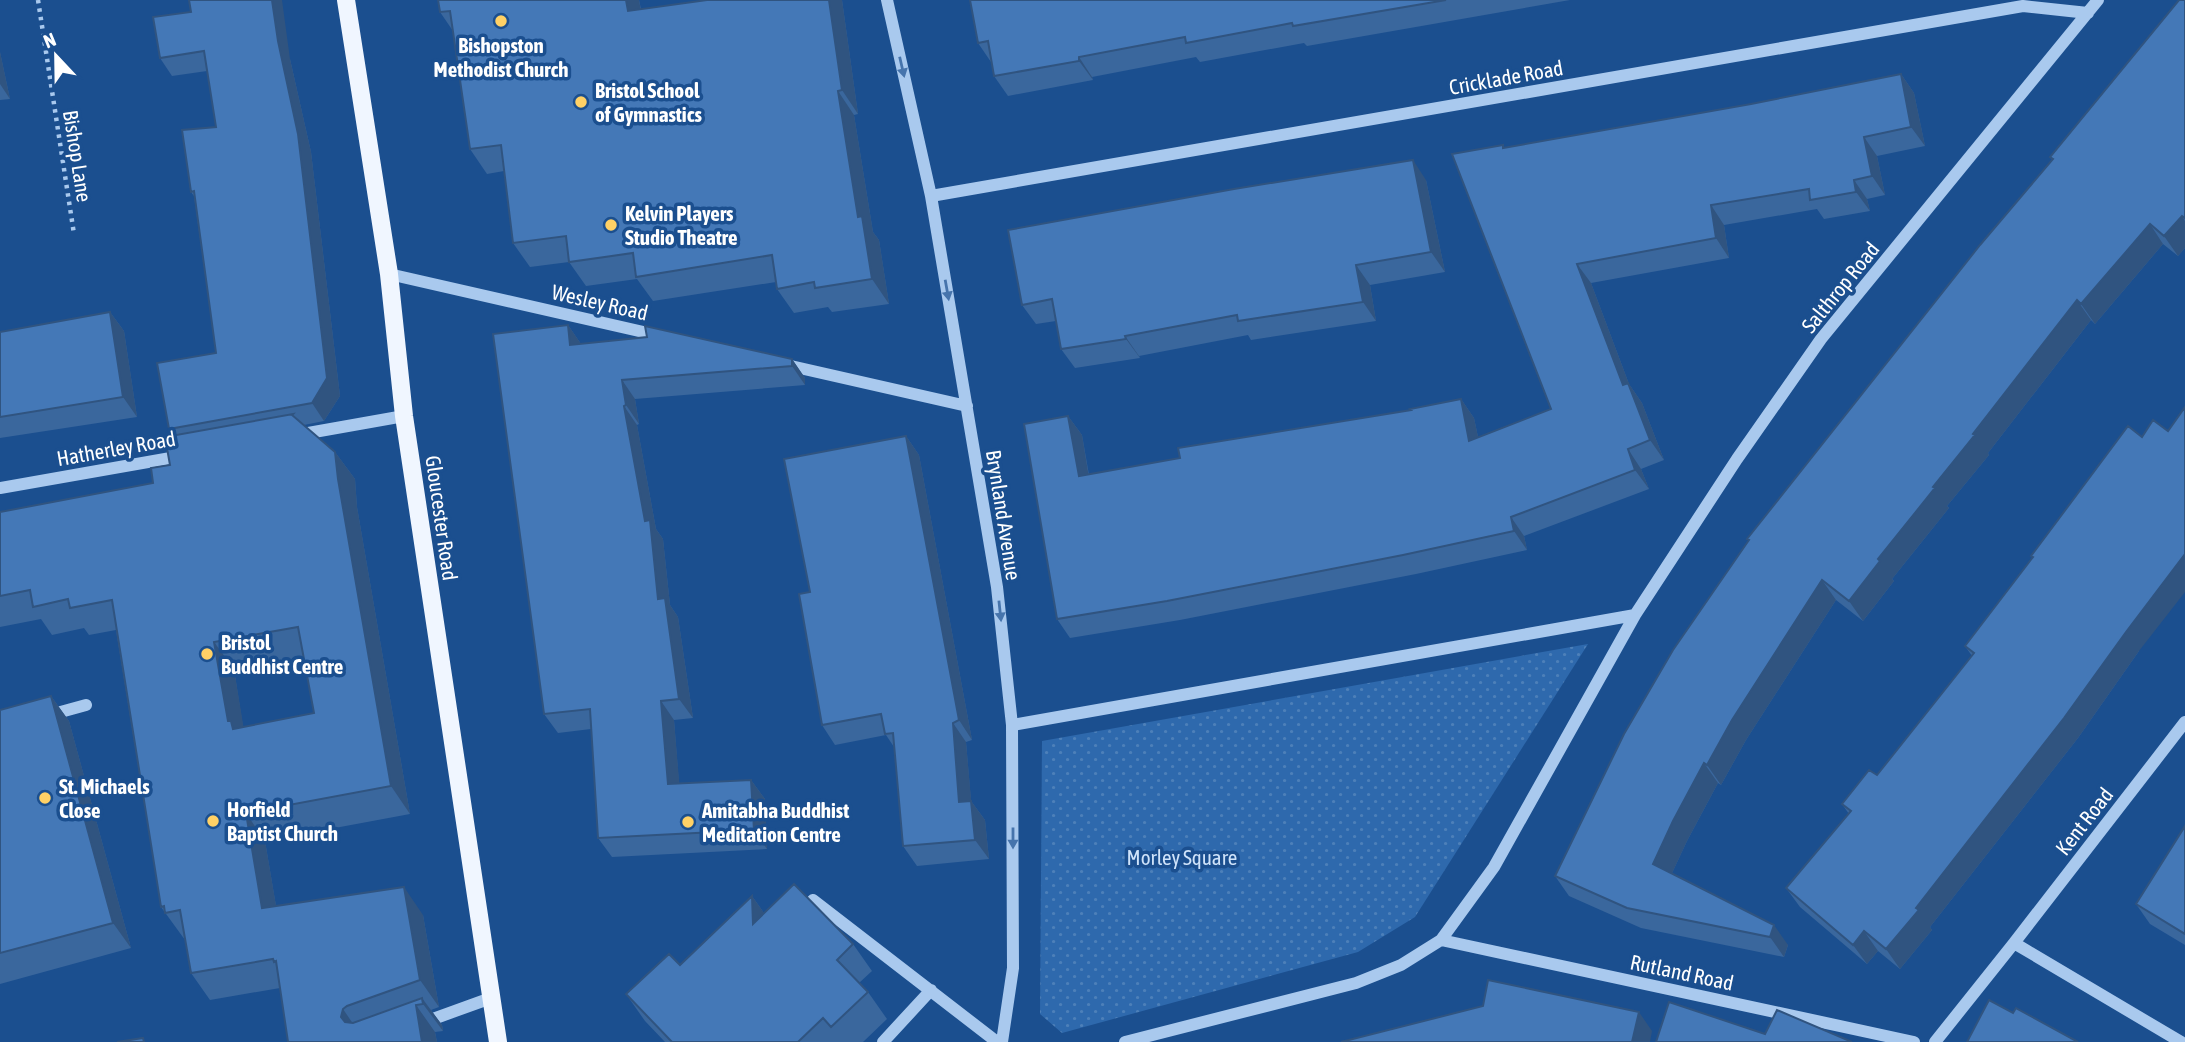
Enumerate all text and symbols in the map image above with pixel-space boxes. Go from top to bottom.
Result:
marker: Bishopston Methodist Church [493,13,509,29]
north arrow [21,21,91,91]
text: N [40,28,59,53]
place label: Bishopston Methodist Church [434,33,568,81]
street label: Cricklade Road [1447,55,1565,99]
one-way arrow [896,56,907,78]
place label: Bristol School of Gymnastics [595,78,702,126]
marker: Bristol School of Gymnastics [573,94,589,110]
street label: Bishop Lane [59,108,97,204]
place label: Kelvin Players Studio Theatre [625,201,738,249]
marker: Kelvin Players Studio Theatre [603,217,619,233]
street label: Salthrop Road [1796,237,1884,337]
street label: Wesley Road [550,279,650,325]
one-way arrow [942,279,953,301]
street label: Hatherley Road [55,426,177,470]
street label: Brynland Avenue [982,448,1026,582]
street label: Gloucester Road [421,454,463,582]
one-way arrow [994,600,1005,622]
place label: Bristol Buddhist Centre [221,630,343,678]
marker: Bristol Buddhist Centre [199,646,215,662]
place label: St. Michaels Close [59,774,150,822]
street label: Kent Road [2050,783,2118,859]
marker: St. Michaels Close [37,790,53,806]
place label: Horfield Baptist Church [227,797,338,845]
place label: Amitabha Buddhist Meditation Centre [701,798,849,846]
marker: Horfield Baptist Church [205,813,221,829]
marker: Amitabha Buddhist Meditation Centre [680,814,696,830]
one-way arrow [1007,827,1019,849]
park label: Morley Square [1127,845,1237,869]
street label: Rutland Road [1628,949,1736,995]

